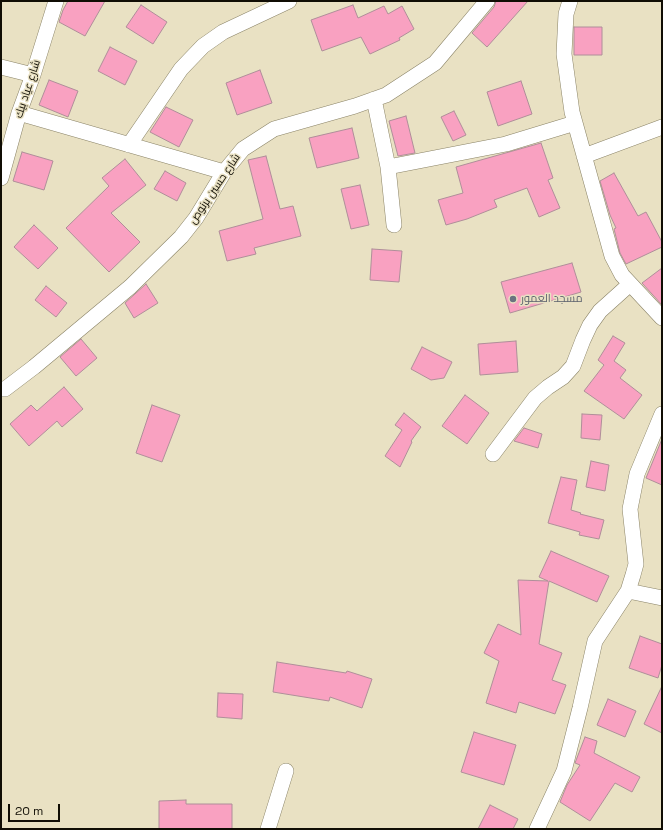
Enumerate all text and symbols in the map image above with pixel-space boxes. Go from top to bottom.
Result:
street label: شارع عياد بيك [12,58,44,120]
street label: شارع حسين برنوص [187,151,243,227]
place label: مسجد العمور [521,292,583,306]
marker: مسجد العمور [508,294,518,304]
scale bar [10,796,62,822]
text: 20 m [15,803,43,819]

